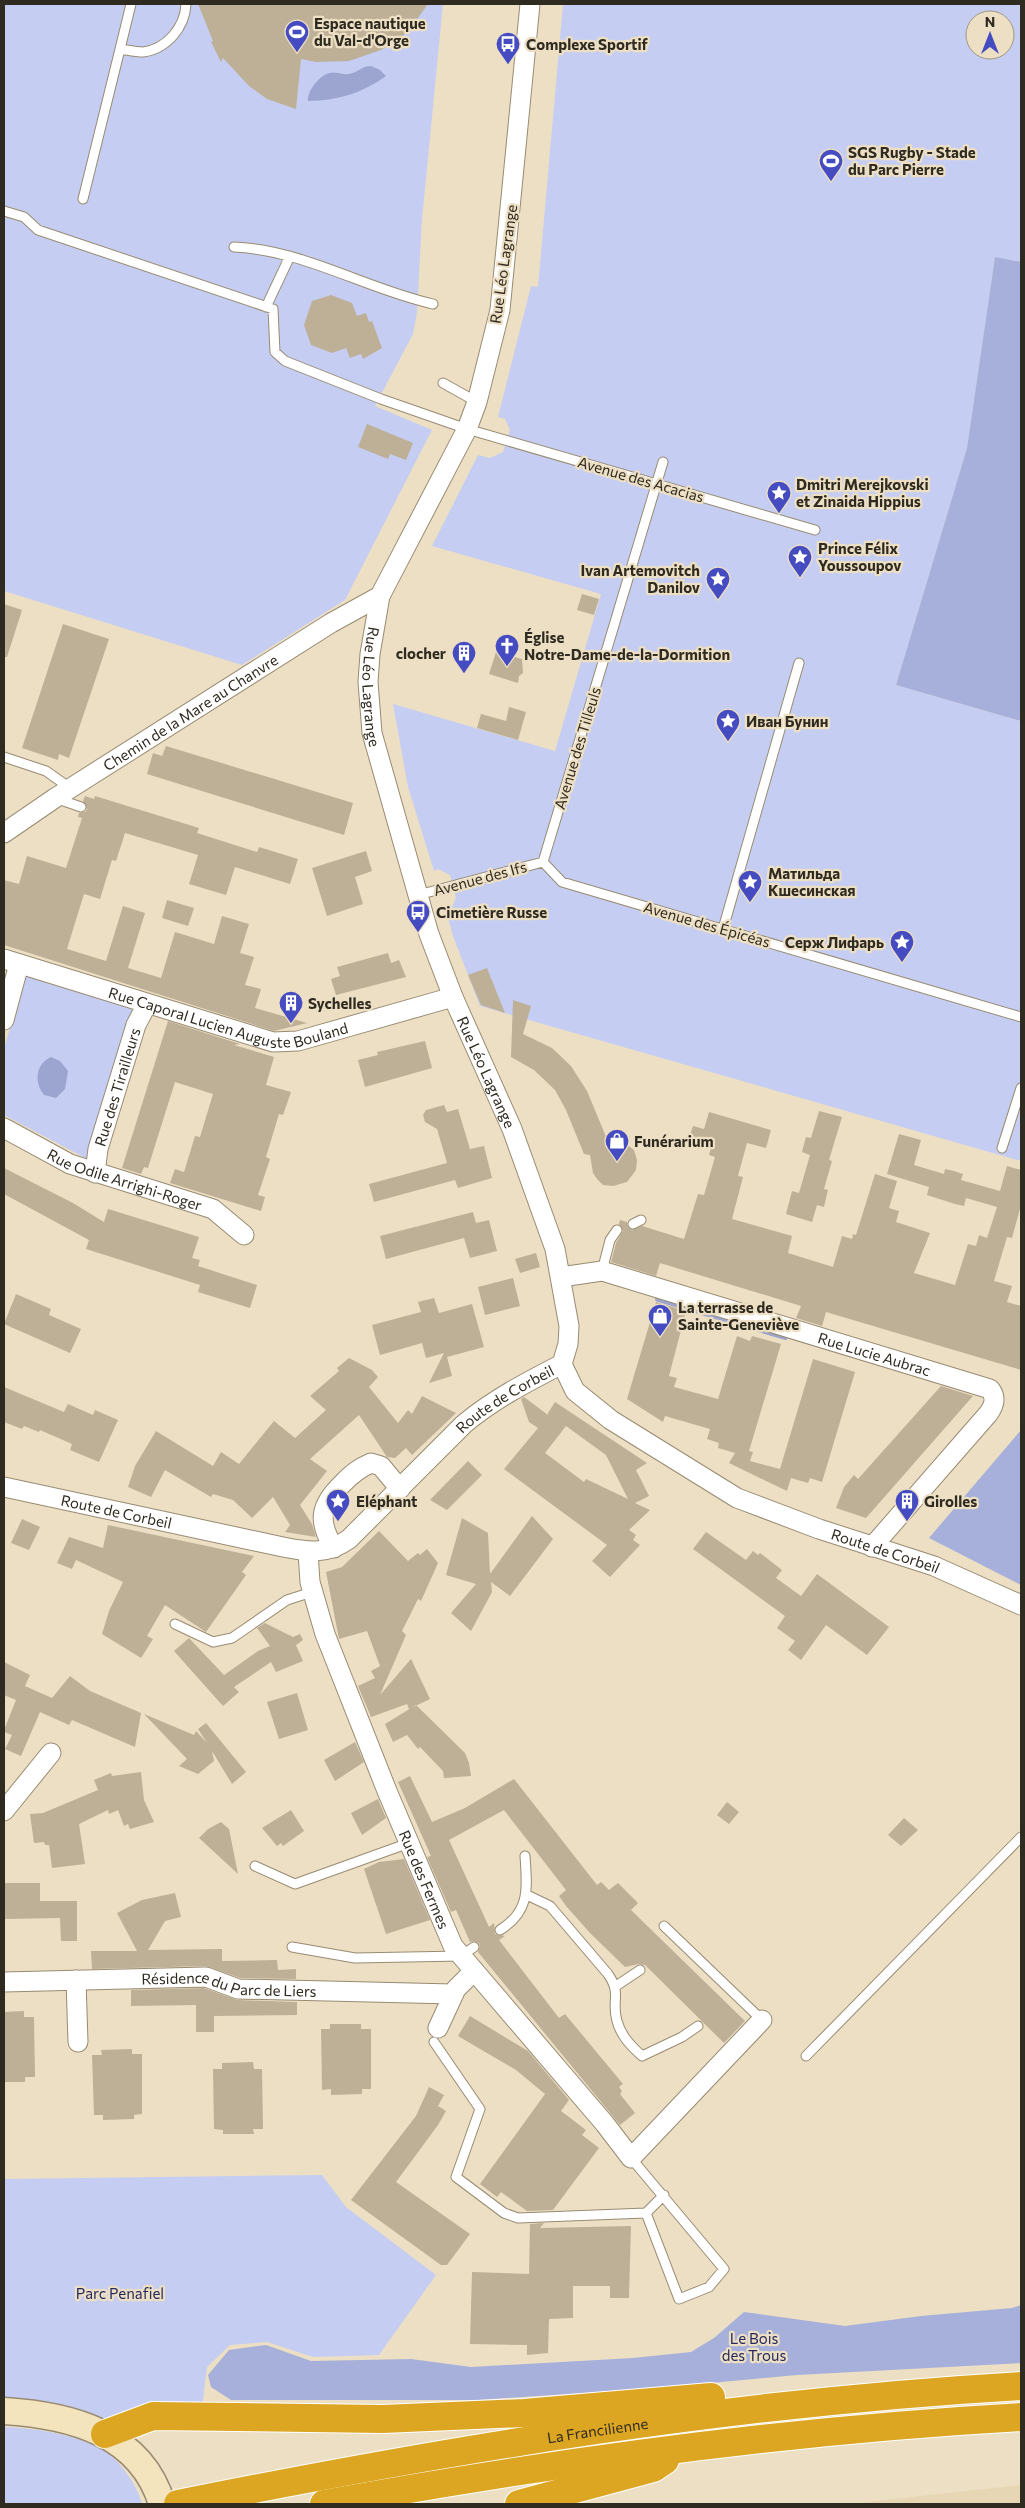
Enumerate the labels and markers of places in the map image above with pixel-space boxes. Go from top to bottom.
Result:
place label: Espace nautique du Val-d'Orge [314,14,426,49]
sports icon: Espace nautique du Val-d'Orge [284,19,310,53]
bus stop icon: Complexe Sportif [495,31,521,65]
place label: Complexe Sportif [526,35,649,53]
place label: SGS Rugby - Stade du Parc Pierre [848,143,976,178]
sports icon: SGS Rugby - Stade du Parc Pierre [818,148,844,182]
place label: Dmitri Merejkovski et Zinaida Hippius [796,475,929,510]
place icon: Dmitri Merejkovski et Zinaida Hippius [766,480,792,514]
place label: Prince Félix Youssoupov [818,539,901,574]
place icon: Prince Félix Youssoupov [787,544,813,578]
place label: Ivan Artemovitch Danilov [580,561,700,596]
place icon: Ivan Artemovitch Danilov [705,566,731,600]
place label: Église Notre-Dame-de-la-Dormition [524,628,730,663]
church icon: Église Notre-Dame-de-la-Dormition [494,633,520,667]
building icon: clocher [451,640,477,674]
place label: clocher [396,644,446,662]
place icon: Иван Бунин [715,708,741,742]
place label: Иван Бунин [746,712,829,730]
place label: Матильда Кшесинская [768,864,856,899]
place icon: Матильда Кшесинская [737,869,763,903]
bus stop icon: Cimetière Russe [405,899,431,933]
place label: Cimetière Russe [436,903,547,921]
place icon: Серж Лифарь [889,929,915,963]
place label: Серж Лифарь [785,933,884,951]
building icon: Sychelles [278,990,304,1024]
place label: Sychelles [308,994,371,1012]
shop icon: Funérarium [604,1128,630,1162]
place label: Funérarium [634,1132,714,1150]
place label: La terrasse de Sainte-Geneviève [678,1298,799,1333]
shop icon: La terrasse de Sainte-Geneviève [647,1303,673,1337]
place icon: Eléphant [325,1488,351,1522]
building icon: Girolles [894,1488,920,1522]
place label: Eléphant [356,1492,417,1510]
place label: Girolles [924,1492,977,1510]

